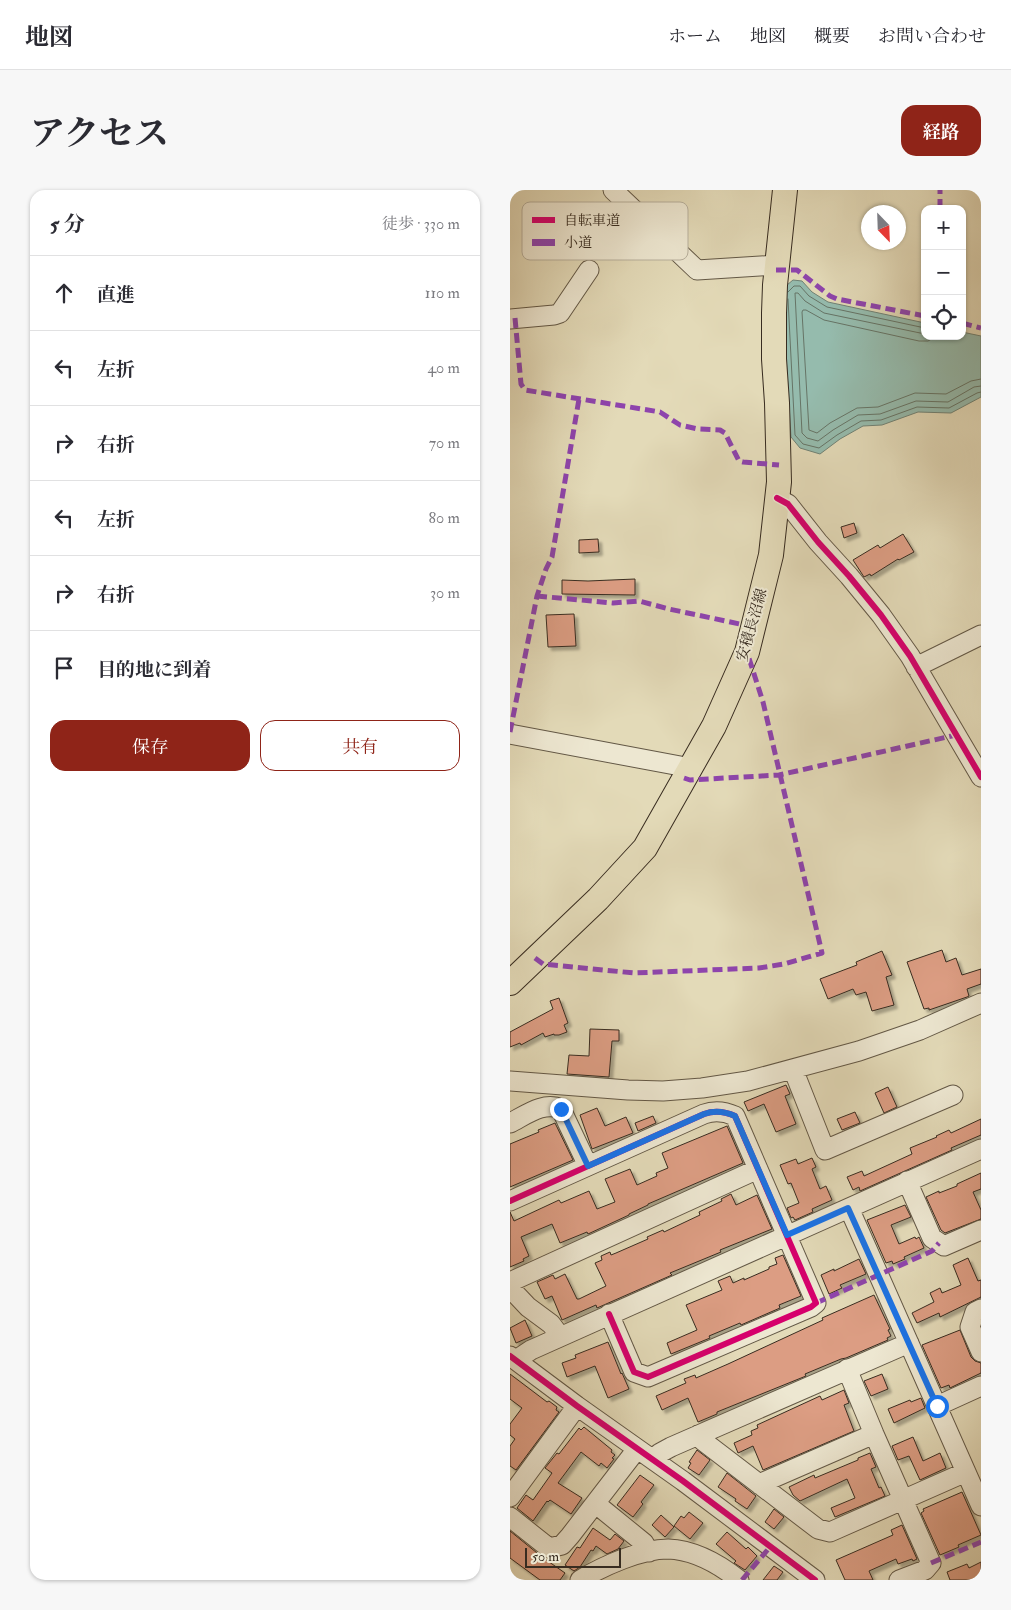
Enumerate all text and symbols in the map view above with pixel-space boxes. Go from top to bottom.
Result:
text: 地図 [25,22,73,53]
text: ホーム [668,25,722,48]
text: 地図 [750,25,786,48]
text: 概要 [814,25,850,48]
text: お問い合わせ [878,25,986,48]
button: 経路 [901,105,981,156]
text: アクセス [30,112,169,156]
legend [522,202,688,260]
north arrow [861,205,906,250]
map controls [921,205,966,340]
button: + [921,205,966,250]
text: 5 分 [50,211,85,238]
text: 自転車道 [564,212,620,229]
text: 徒歩 · 330 m [382,214,460,234]
text: 小道 [564,234,592,251]
button: − [921,250,966,295]
icon: ahead [50,279,78,307]
text: 直進 [97,283,135,307]
text: 110 m [425,283,460,303]
button: locate [921,295,966,340]
icon: left [50,354,78,382]
text: 左折 [97,358,135,382]
text: 40 m [427,358,460,378]
icon: right [50,429,78,457]
text: 右折 [97,433,135,457]
text: 70 m [429,433,460,453]
icon: left [50,504,78,532]
text: 左折 [97,508,135,532]
text: 80 m [429,508,460,528]
icon: right [50,579,78,607]
text: 右折 [97,583,135,607]
text: 30 m [430,583,460,603]
street label: 安積長沼線 [733,586,771,664]
icon: arrive [50,654,78,682]
text: 目的地に到着 [97,658,211,682]
button: 保存 [50,720,250,771]
button: 共有 [260,720,460,771]
route end [550,1098,573,1121]
route start [926,1395,949,1418]
scale bar [525,1545,621,1568]
text: 50 m [532,1548,559,1565]

